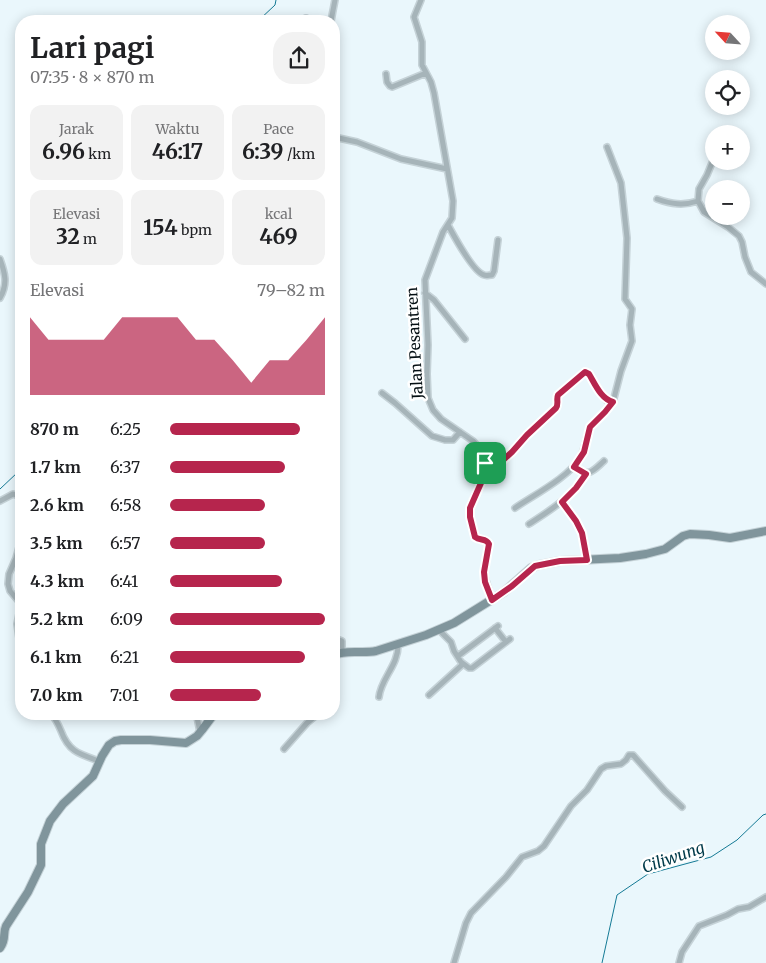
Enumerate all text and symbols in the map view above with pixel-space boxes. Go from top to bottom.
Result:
north arrow [705,15,750,60]
map controls [705,15,750,225]
text: Lari pagi [30,30,154,66]
button: share [273,32,325,84]
text: 07:35 · 8 × 870 m [30,67,154,87]
button: locate [705,70,750,115]
text: Jarak [59,120,94,138]
text: Waktu [155,120,200,138]
text: Pace [263,120,294,138]
button: + [705,125,750,170]
text: 6.96 [42,138,85,165]
text: 46:17 [152,138,203,165]
text: 6:39 [242,138,284,165]
text: km [85,145,111,163]
text: /km [284,145,315,163]
button: − [705,180,750,225]
text: Elevasi [53,205,100,223]
text: kcal [265,205,292,223]
text: 154 [143,214,178,241]
text: bpm [178,221,212,239]
text: 32 [56,223,80,250]
text: 469 [259,223,298,250]
text: m [80,230,97,248]
text: Elevasi [30,280,84,300]
text: 79–82 m [257,280,325,300]
street label: Jalan Pesantren [402,286,427,401]
text: 870 m [30,419,79,439]
text: 6:25 [110,419,141,439]
pin [464,442,506,484]
icon: arrive [471,449,499,477]
text: 1.7 km [30,457,81,477]
text: 6:37 [110,457,140,477]
text: 2.6 km [30,495,84,515]
text: 6:58 [110,495,141,515]
text: 3.5 km [30,533,83,553]
text: 6:57 [110,533,140,553]
text: 4.3 km [30,571,84,591]
text: 6:41 [110,571,138,591]
text: 5.2 km [30,609,83,629]
text: 6:09 [110,609,143,629]
text: 6.1 km [30,647,82,667]
text: 6:21 [110,647,139,667]
text: 7.0 km [30,685,83,705]
text: 7:01 [110,685,139,705]
water label: Ciliwung [639,837,707,877]

